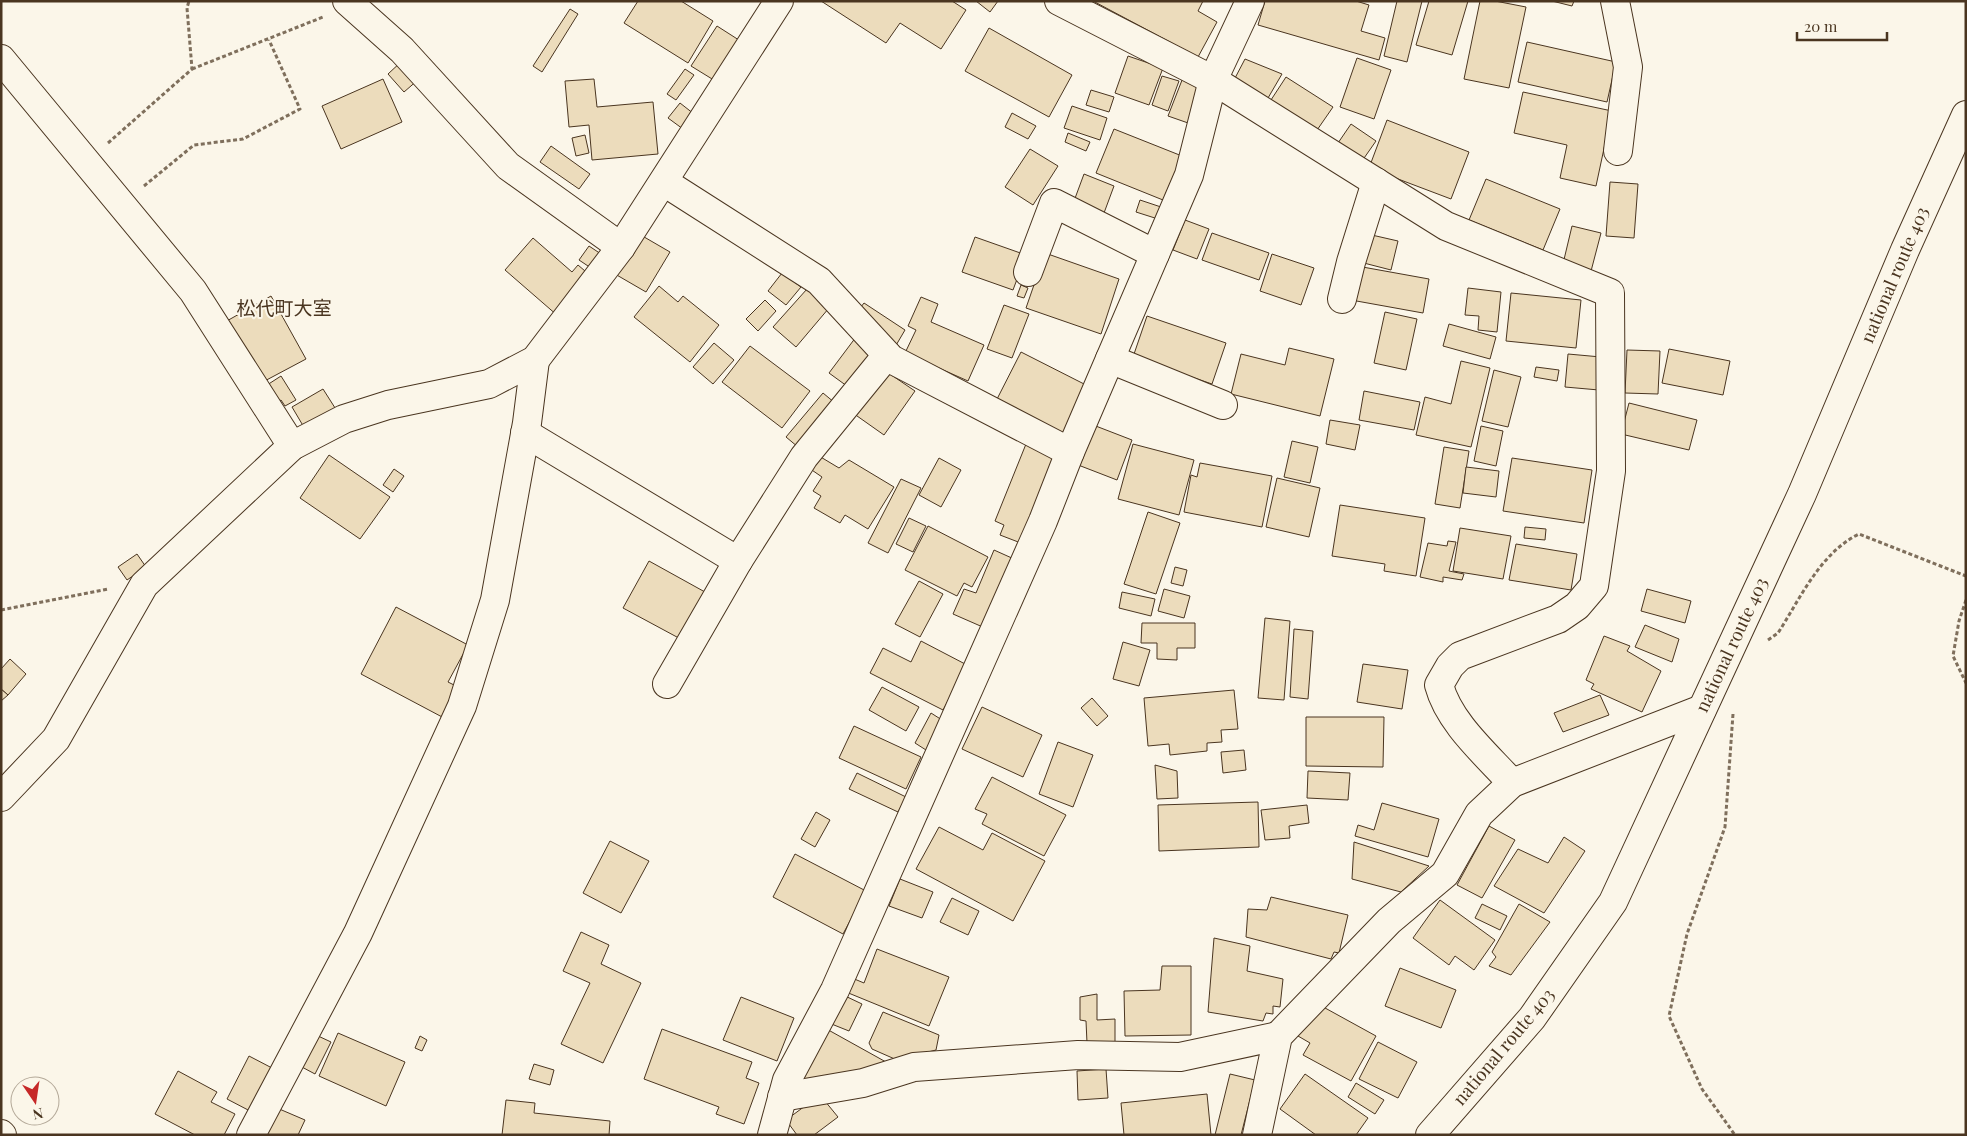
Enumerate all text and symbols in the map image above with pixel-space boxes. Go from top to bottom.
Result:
scale bar [1797,10,1887,42]
text: 20 m [1804,16,1838,36]
street label: national route 403 [1855,203,1934,346]
district label: 松代町大室 [236,294,332,320]
street label: national route 403 [1689,573,1773,716]
street label: national route 403 [1447,983,1559,1110]
north arrow [10,1076,60,1126]
text: N [31,1104,45,1125]

